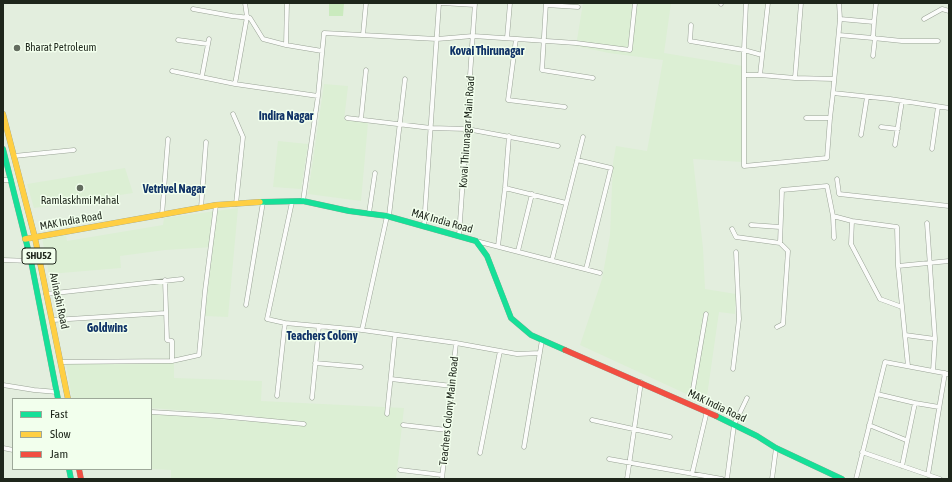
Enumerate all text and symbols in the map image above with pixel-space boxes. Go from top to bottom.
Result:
place label: Bharat Petroleum [25,41,96,55]
marker: Bharat Petroleum [12,43,22,53]
district label: Kovai Thirunagar [450,44,524,58]
street label: Kovai Thirunagar Main Road [456,75,478,189]
district label: Indira Nagar [259,109,313,123]
district label: Vetrivel Nagar [143,182,205,196]
marker: Ramlaskhmi Mahal [75,183,85,193]
place label: Ramlaskhmi Mahal [41,194,119,208]
street label: MAK India Road [410,206,474,236]
street label: MAK India Road [39,209,103,233]
road number: SHU52 [22,248,56,264]
street label: Avinashi Road [47,272,71,330]
district label: Goldwins [87,321,127,335]
district label: Teachers Colony [286,329,358,343]
street label: Teachers Colony Main Road [437,356,461,466]
street label: MAK India Road [686,387,748,425]
legend [12,398,152,470]
text: Fast [50,407,68,421]
text: Slow [50,427,71,441]
text: Jam [50,447,68,461]

